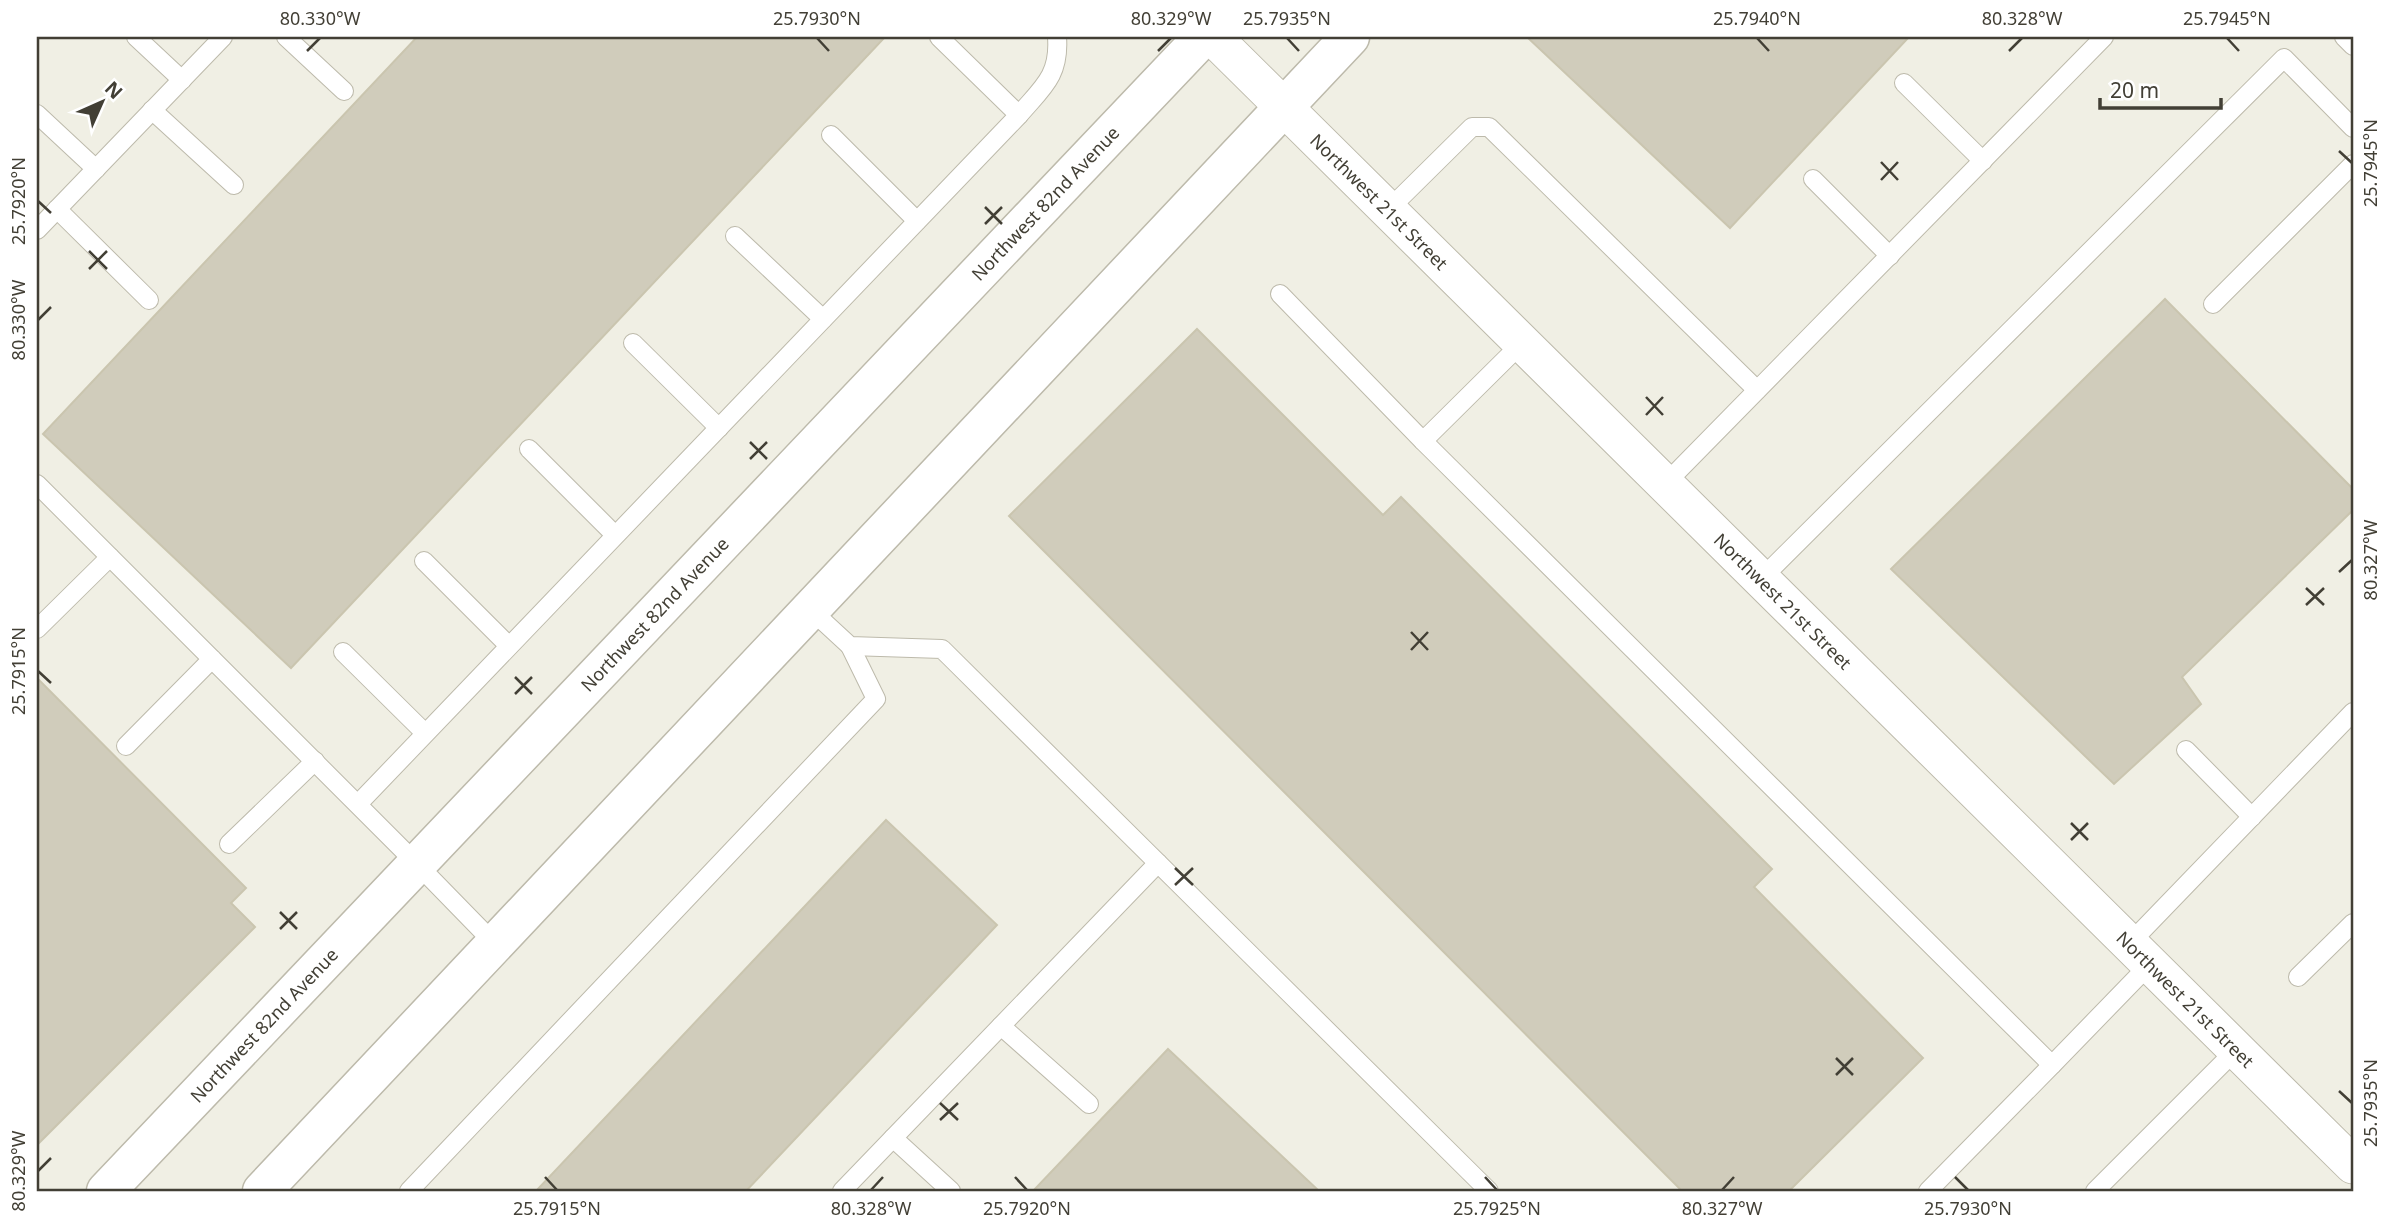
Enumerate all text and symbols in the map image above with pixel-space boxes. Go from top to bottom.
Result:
text: 80.330°W [280,6,361,30]
text: 25.7930°N [773,6,861,30]
text: 80.329°W [1131,6,1212,30]
text: 25.7935°N [1243,6,1331,30]
text: 25.7940°N [1713,6,1801,30]
text: 80.328°W [1982,6,2063,30]
text: 25.7945°N [2183,6,2271,30]
north arrow [66,66,136,136]
scale bar [2100,66,2220,110]
text: N [99,75,129,105]
text: 20 m [2110,76,2159,104]
text: 25.7945°N [2358,119,2382,207]
street label: Northwest 82nd Avenue [966,121,1124,285]
street label: Northwest 21st Street [1305,128,1454,275]
text: 25.7920°N [6,157,30,245]
text: 80.330°W [6,279,30,360]
text: 80.327°W [2358,519,2382,600]
street label: Northwest 21st Street [1709,528,1857,675]
street label: Northwest 82nd Avenue [575,532,734,696]
text: 25.7915°N [6,627,30,715]
street label: Northwest 21st Street [2111,926,2260,1073]
street label: Northwest 82nd Avenue [185,943,343,1107]
text: 25.7935°N [2358,1059,2382,1147]
text: 80.329°W [6,1130,30,1211]
text: 25.7915°N [513,1196,601,1220]
text: 80.328°W [831,1196,912,1220]
text: 25.7920°N [983,1196,1071,1220]
text: 25.7925°N [1453,1196,1541,1220]
text: 80.327°W [1682,1196,1763,1220]
text: 25.7930°N [1924,1196,2012,1220]

